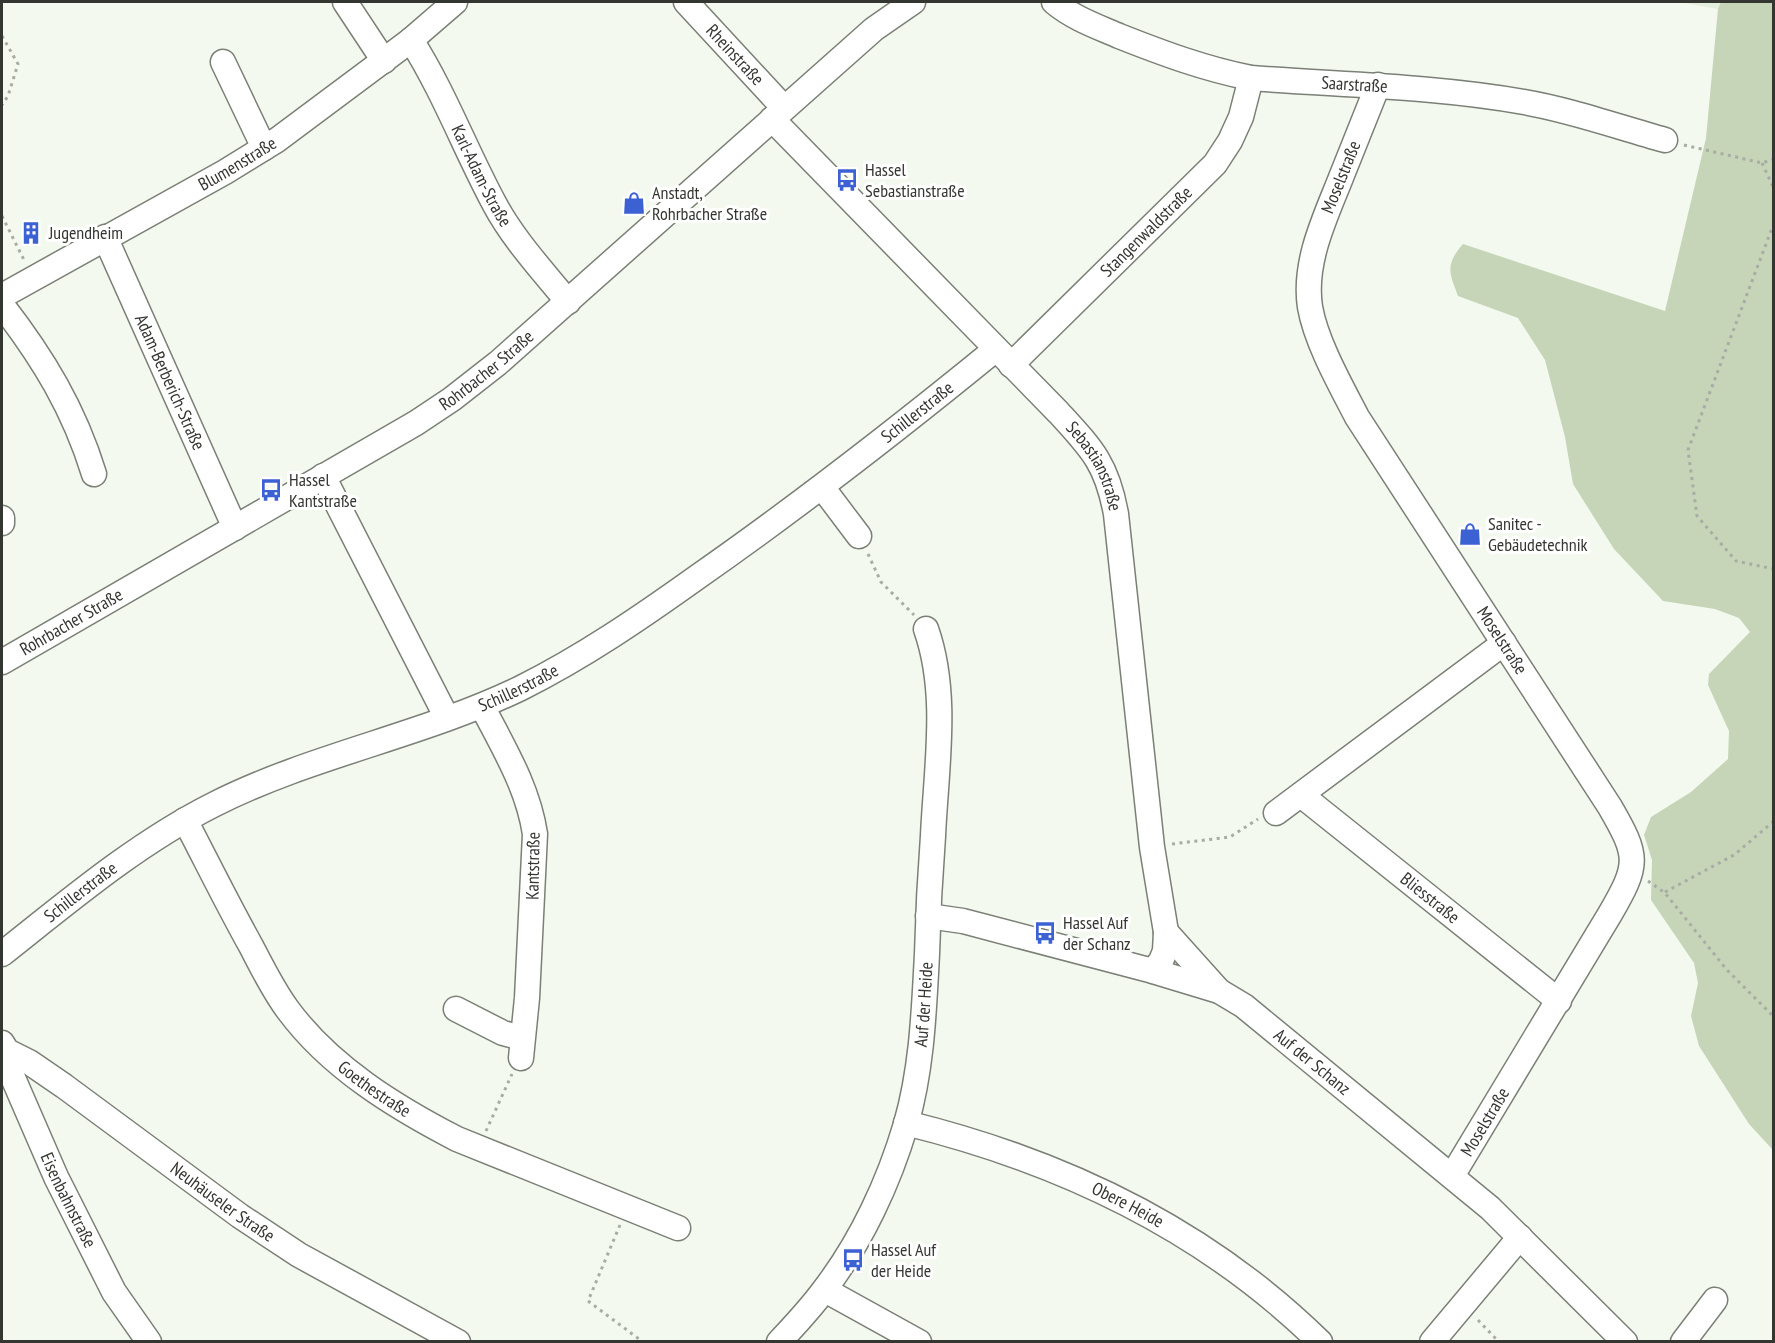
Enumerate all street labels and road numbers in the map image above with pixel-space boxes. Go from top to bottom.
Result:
street label: Rheinstraße [701,19,769,90]
street label: Saarstraße [1321,71,1388,98]
street label: Karl-Adam-Straße [446,121,517,231]
street label: Blumenstraße [194,131,280,196]
street label: Moselstraße [1316,137,1365,217]
street label: Stangenwaldstraße [1095,181,1197,282]
street label: Adam-Berberich-Straße [130,311,211,453]
street label: Rohrbacher Straße [435,325,538,415]
street label: Schillerstraße [876,376,958,448]
street label: Sebastianstraße [1061,416,1127,513]
street label: Rohrbacher Straße [15,583,127,660]
street label: Moselstraße [1472,602,1533,679]
street label: Schillerstraße [475,658,562,717]
street label: Kantstraße [520,832,545,900]
street label: Schillerstraße [39,856,121,927]
street label: Bliesstraße [1396,867,1465,928]
street label: Auf der Heide [909,961,938,1048]
street label: Auf der Schanz [1269,1023,1355,1100]
street label: Goethestraße [333,1055,415,1122]
street label: Moselstraße [1455,1083,1514,1160]
street label: Eisenbahnstraße [36,1149,102,1252]
street label: Neuhäuseler Straße [166,1157,279,1247]
street label: Obere Heide [1089,1177,1168,1232]

